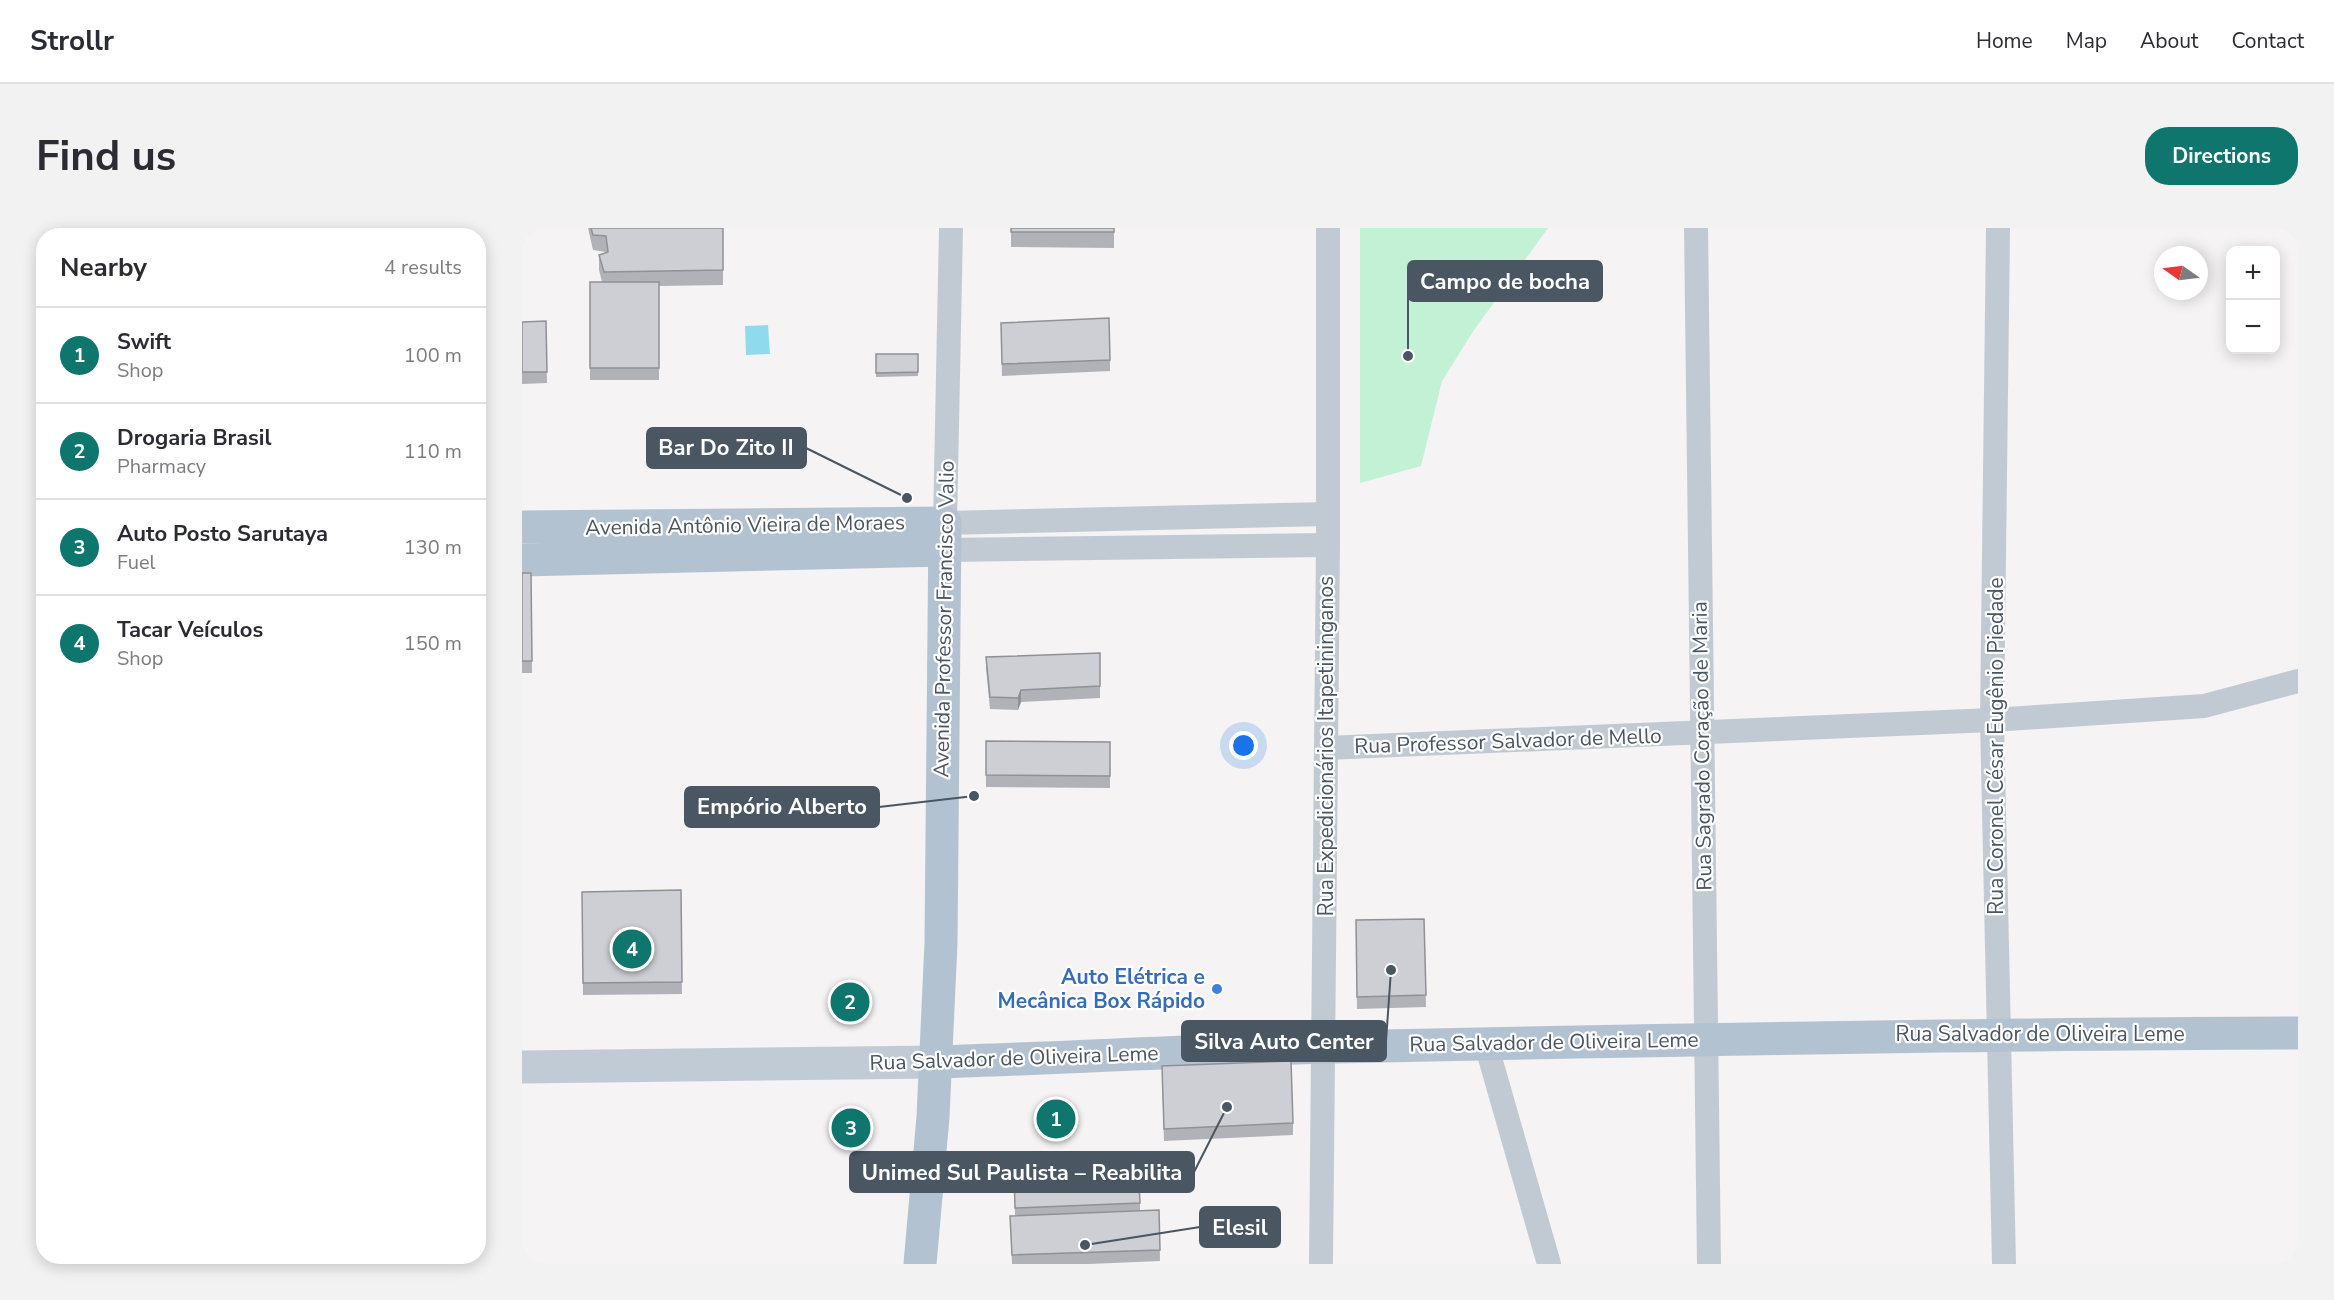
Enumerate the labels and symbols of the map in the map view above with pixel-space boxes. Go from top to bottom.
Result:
north arrow [2154,246,2208,300]
callout: Campo de bocha [1408,261,1602,301]
text: Campo de bocha [1420,267,1590,297]
callout: Bar Do Zito II [647,428,806,468]
text: Bar Do Zito II [658,433,794,463]
street label: Avenida Professor Francisco Valio [927,460,961,778]
street label: Avenida Antônio Vieira de Moraes [585,508,905,542]
street label: Rua Expedicionários Itapetininganos [1312,576,1340,916]
street label: Rua Coronel César Eugênio Piedade [1982,577,2010,915]
street label: Rua Sagrado Coração de Maria [1685,601,1719,891]
street label: Rua Professor Salvador de Mello [1354,722,1662,760]
your location [1229,731,1258,760]
callout: Empório Alberto [685,787,879,827]
text: Empório Alberto [697,792,867,822]
pin: 4 [612,926,652,972]
place label: Auto Elétrica e Mecânica Box Rápido [998,963,1205,1015]
pin: 2 [830,980,870,1024]
marker: Auto Elétrica e Mecânica Box Rápido [1210,982,1224,996]
street label: Rua Salvador de Oliveira Leme [1895,1020,2185,1048]
callout: Silva Auto Center [1182,1021,1386,1061]
street label: Rua Salvador de Oliveira Leme [1409,1025,1699,1059]
text: Silva Auto Center [1194,1027,1374,1057]
street label: Rua Salvador de Oliveira Leme [869,1039,1159,1077]
pin: 1 [1036,1096,1076,1142]
pin: 3 [832,1106,870,1150]
callout: Unimed Sul Paulista – Reabilita [850,1152,1194,1192]
text: Unimed Sul Paulista – Reabilita [862,1158,1182,1188]
callout: Elesil [1200,1207,1280,1247]
text: Elesil [1212,1213,1268,1243]

